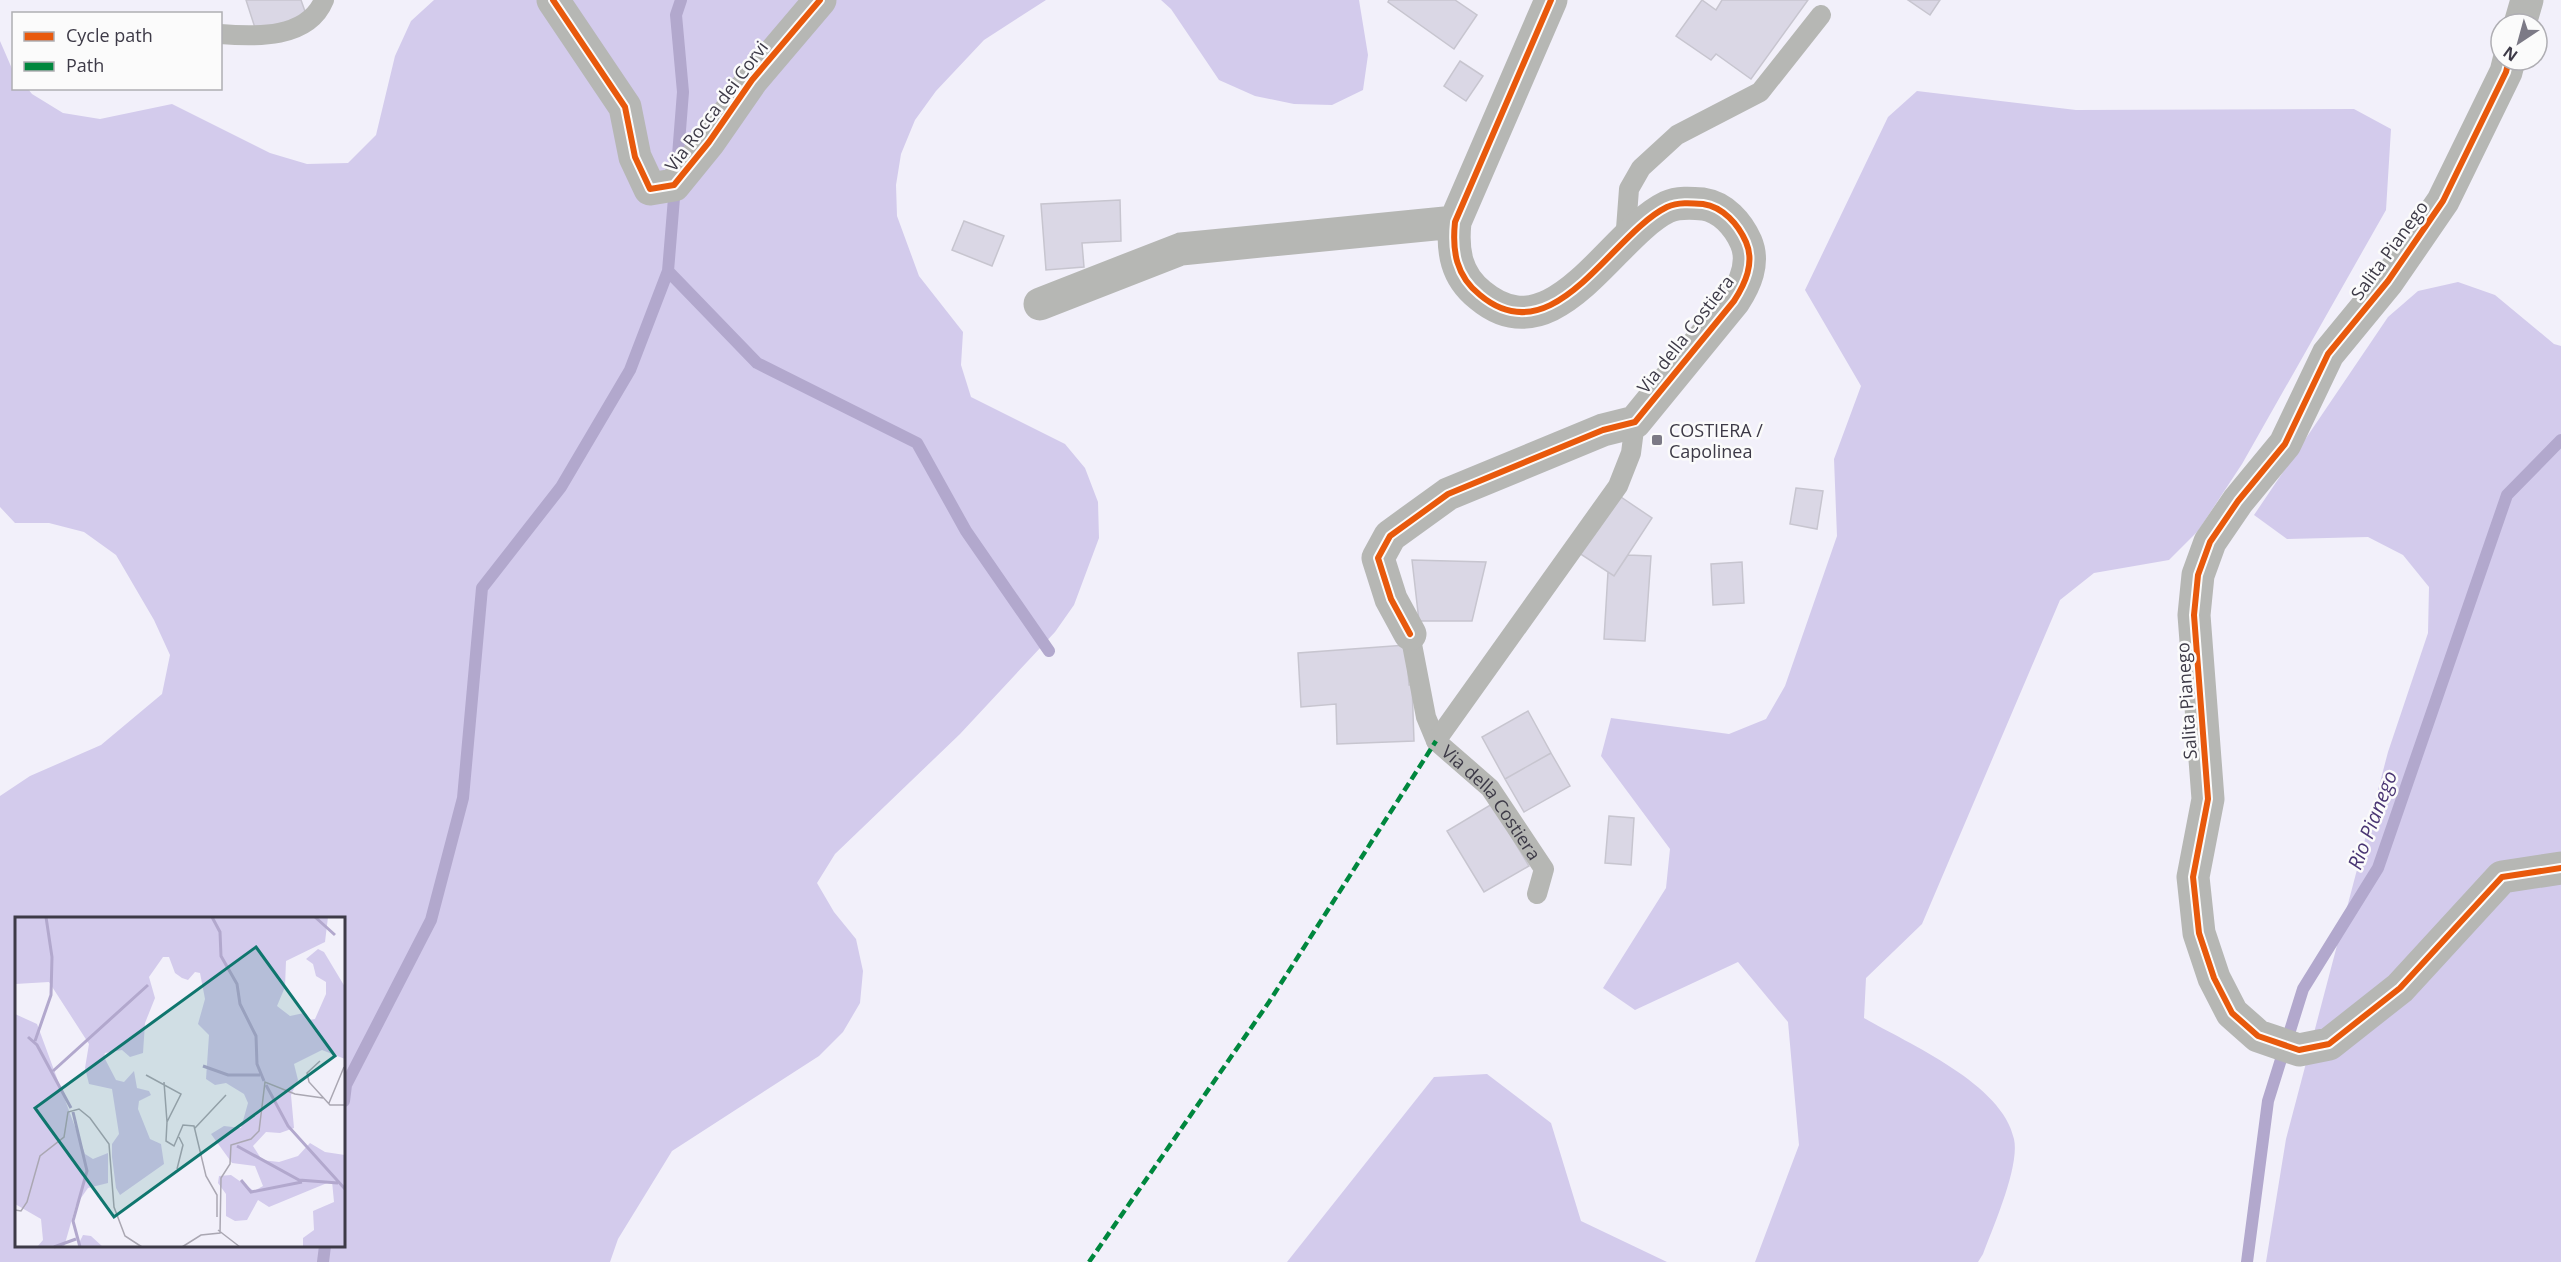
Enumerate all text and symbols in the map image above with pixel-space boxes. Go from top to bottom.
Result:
legend [12,12,222,90]
north arrow [2489,12,2549,72]
text: Cycle path [66,23,153,47]
street label: Via Rocca dei Corvi [659,36,773,176]
text: N [2498,41,2522,67]
text: Path [66,53,104,77]
street label: Salita Pianego [2345,196,2433,304]
street label: Via della Costiera [1631,270,1739,398]
place label: COSTIERA / Capolinea [1669,418,1763,463]
marker: COSTIERA / Capolinea [1650,433,1664,447]
street label: Salita Pianego [2170,642,2202,760]
street label: Via della Costiera [1437,739,1547,864]
water label: Rio Pianego [2341,767,2403,873]
inset map [15,917,345,1247]

